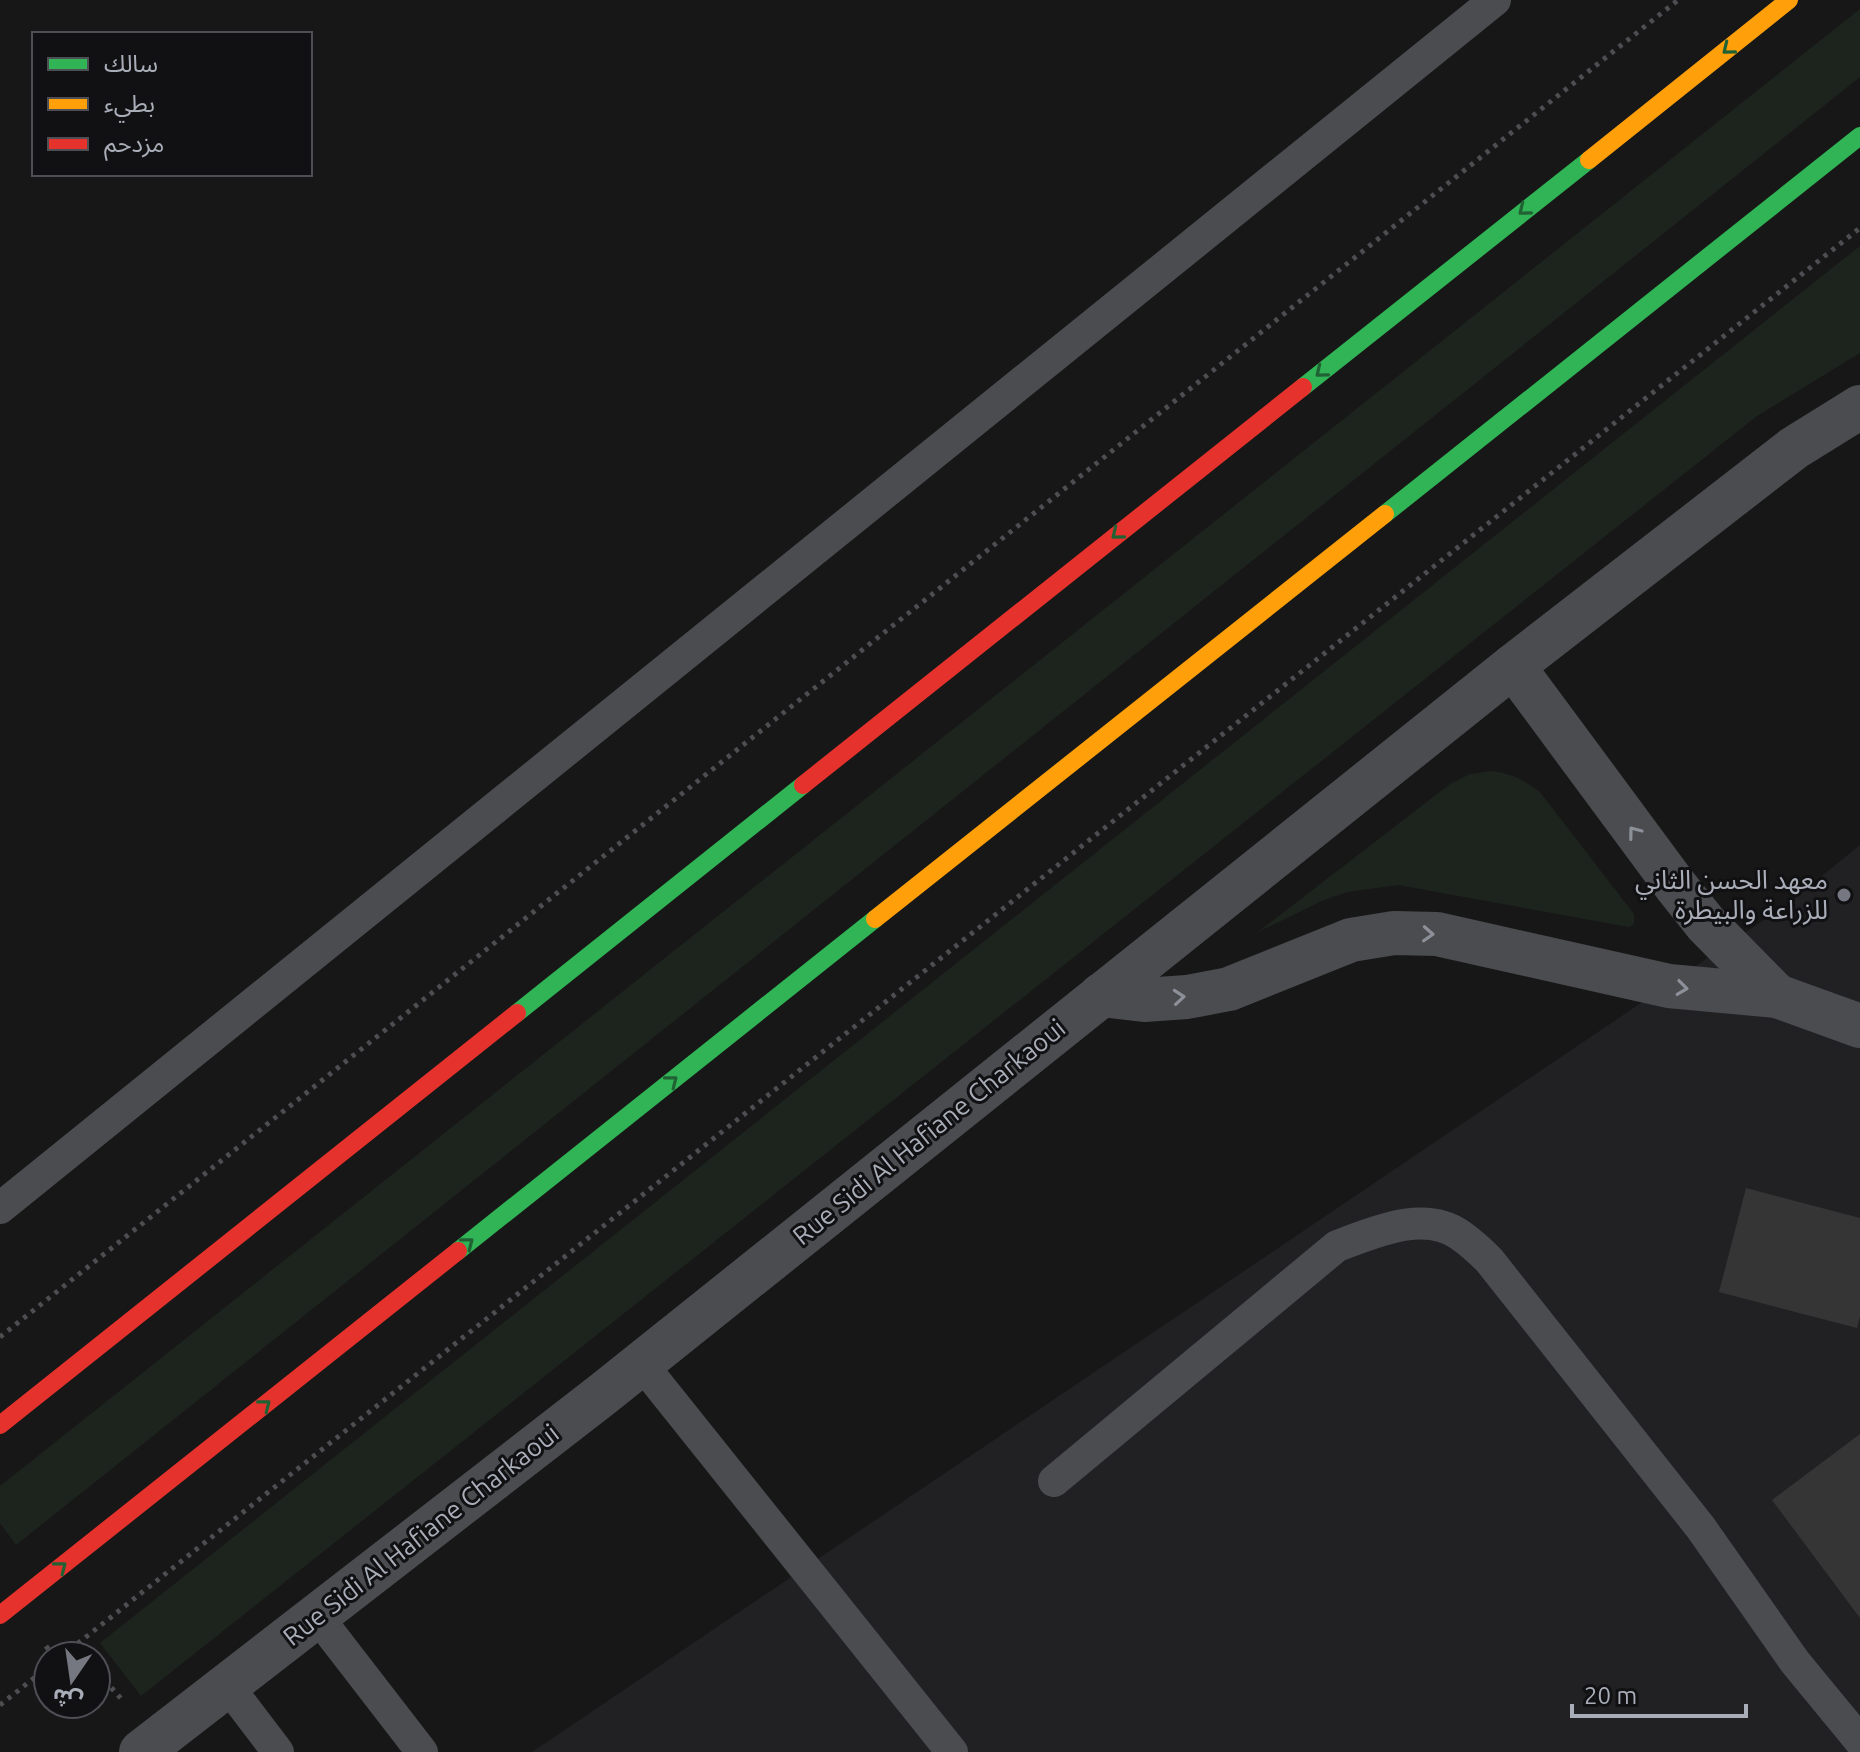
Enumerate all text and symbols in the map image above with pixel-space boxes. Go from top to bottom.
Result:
legend [32,32,312,176]
one-way arrow [1722,39,1737,53]
text: سالك [104,50,158,77]
text: بطيء [104,90,155,123]
text: مزدحم [104,130,164,161]
one-way arrow [1518,201,1533,215]
one-way arrow [1315,363,1330,377]
one-way arrow [1111,525,1126,539]
one-way arrow [1629,827,1643,841]
place label: معهد الحسن الثاني للزراعة والبيطرة [1635,865,1828,925]
marker: معهد الحسن الثاني للزراعة والبيطرة [1835,886,1853,904]
one-way arrow [1422,925,1435,942]
one-way arrow [1675,979,1689,996]
one-way arrow [1173,989,1186,1006]
street label: Rue Sidi Al Hafiane Charkaoui [787,1013,1071,1250]
one-way arrow [663,1076,677,1091]
one-way arrow [459,1238,473,1253]
one-way arrow [256,1400,271,1414]
street label: Rue Sidi Al Hafiane Charkaoui [277,1418,564,1651]
one-way arrow [52,1562,67,1576]
north arrow [32,1640,112,1720]
scale bar [1572,1668,1746,1718]
text: 20 m [1584,1682,1637,1709]
text: ش [50,1683,85,1716]

